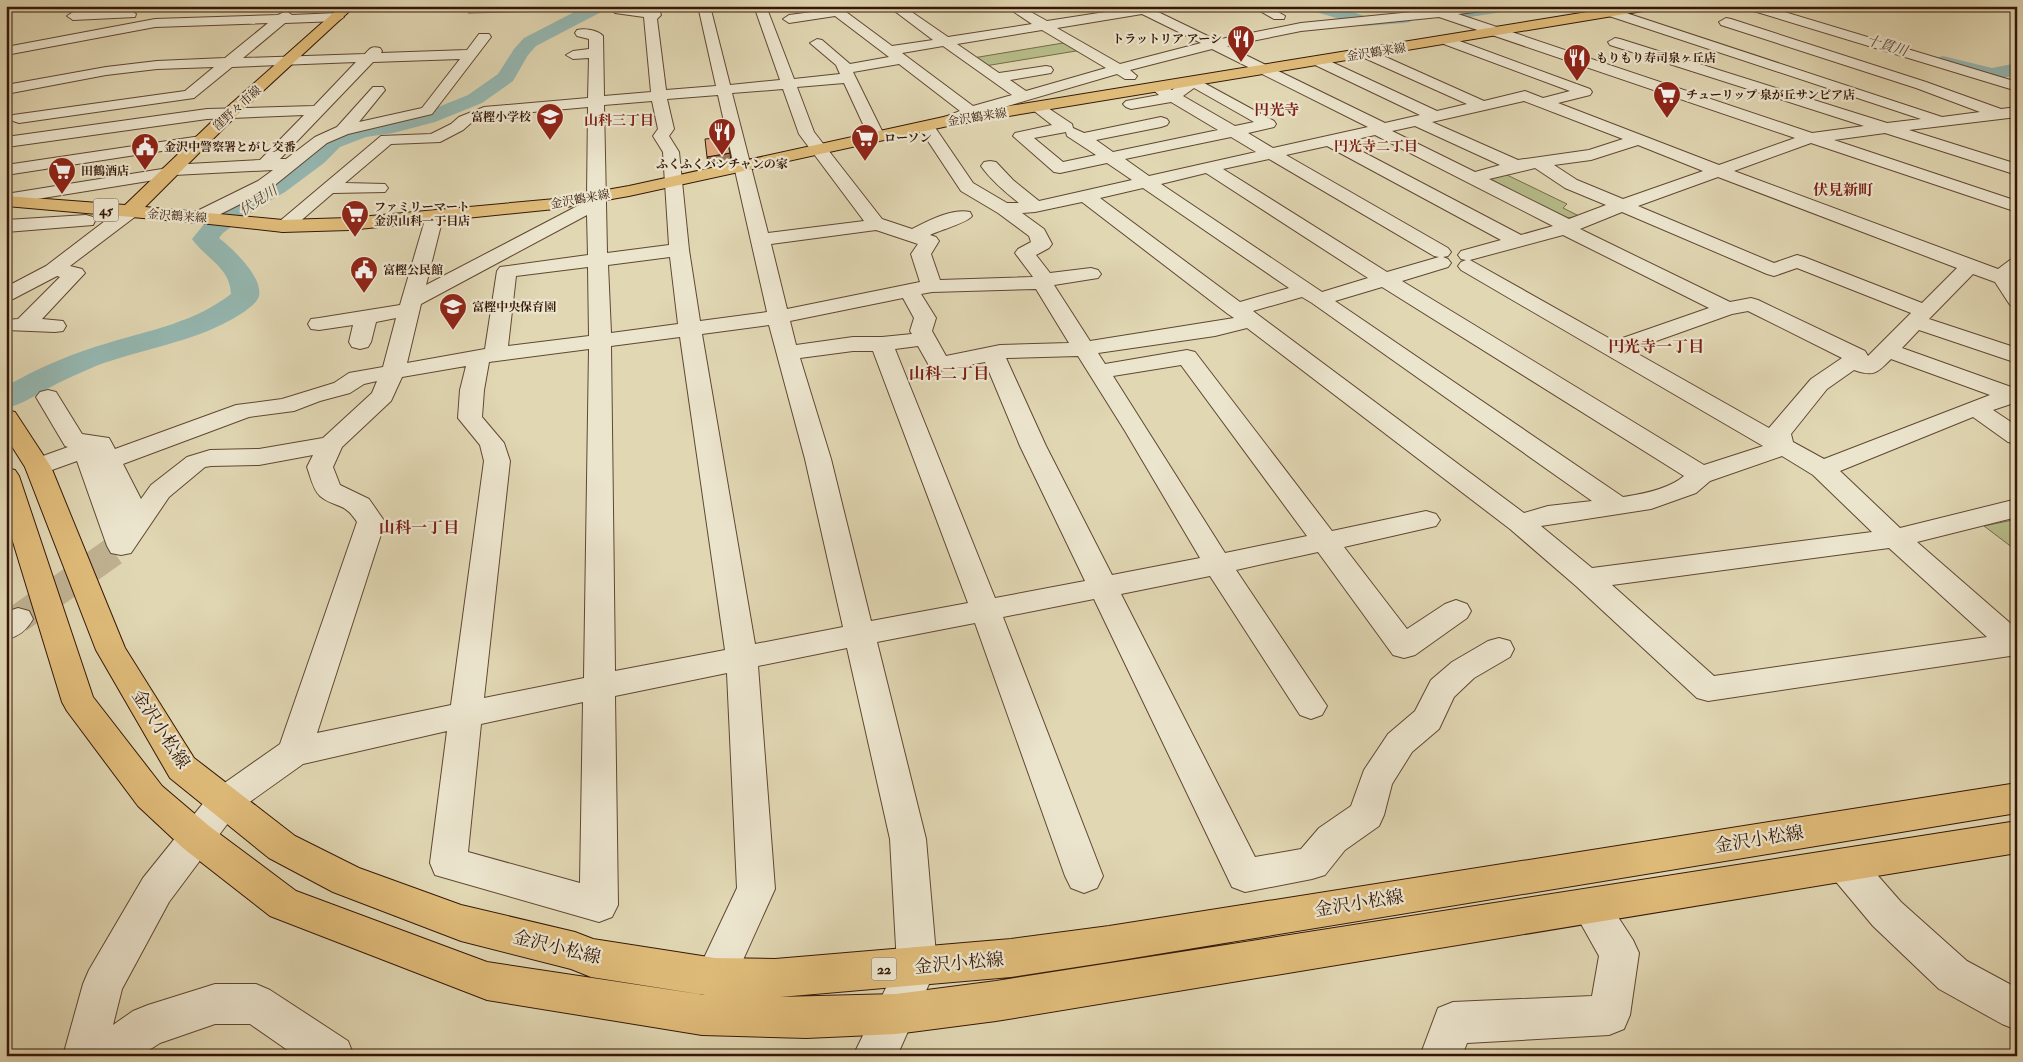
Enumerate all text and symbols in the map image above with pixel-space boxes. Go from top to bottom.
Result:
restaurant icon: トラットリア アーシ [1226,24,1256,63]
water label: 十貫川 [1864,31,1911,60]
place label: トラットリア アーシ [1112,32,1222,47]
street label: 金沢鶴来線 [1345,40,1407,65]
restaurant icon: もりもり寿司泉ヶ丘店 [1562,43,1592,82]
place label: もりもり寿司泉ヶ丘店 [1596,51,1716,66]
supermarket icon: チューリップ 泉が丘サンピア店 [1652,80,1682,119]
street label: 窪野々市線 [210,83,265,134]
place label: チューリップ 泉が丘サンピア店 [1686,88,1855,103]
district label: 円光寺 [1254,101,1300,120]
school or university icon: 富樫小学校 [535,102,565,141]
street label: 金沢鶴来線 [946,105,1008,130]
place label: 富樫小学校 [471,110,531,125]
district label: 山科三丁目 [584,112,654,129]
restaurant icon: ふくふくパンチャンの家 [707,117,737,156]
supermarket icon: ローソン [850,123,880,162]
place label: ローソン [884,131,932,146]
public building icon: 金沢中警察署とがし交番 [130,132,160,171]
district label: 円光寺二丁目 [1334,138,1418,155]
place label: 金沢中警察署とがし交番 [164,140,296,155]
supermarket icon: 田鶴酒店 [47,156,77,195]
place label: ふくふくパンチャンの家 [656,157,788,172]
place label: 田鶴酒店 [81,164,129,179]
water label: 伏見川 [236,181,282,219]
district label: 伏見新町 [1813,181,1873,200]
street label: 金沢鶴来線 [549,187,611,212]
road number: 45 [94,198,118,222]
supermarket icon: ファミリーマート 金沢山科一丁目店 [340,199,370,238]
place label: ファミリーマート 金沢山科一丁目店 [374,200,470,229]
street label: 金沢鶴来線 [147,207,207,226]
public building icon: 富樫公民館 [349,255,379,294]
place label: 富樫公民館 [383,263,443,278]
school or university icon: 富樫中央保育園 [438,292,468,331]
place label: 富樫中央保育園 [472,300,556,315]
district label: 円光寺一丁目 [1608,337,1704,357]
district label: 山科二丁目 [909,364,989,384]
district label: 山科一丁目 [379,518,459,538]
street label: 金沢小松線 [126,685,195,773]
street label: 金沢小松線 [1713,821,1805,858]
street label: 金沢小松線 [1313,885,1405,922]
street label: 金沢小松線 [510,925,603,970]
street label: 金沢小松線 [913,948,1005,979]
road number: 22 [872,958,896,981]

